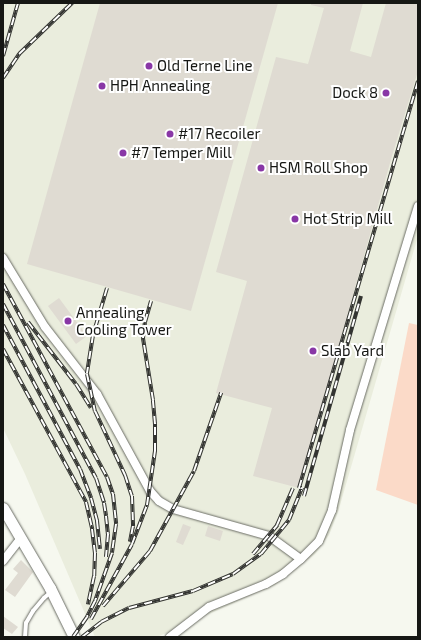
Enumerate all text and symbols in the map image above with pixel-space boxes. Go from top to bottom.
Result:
place label: Old Terne Line [157,57,253,75]
marker: Old Terne Line [144,61,154,71]
place label: HPH Annealing [110,77,211,95]
marker: HPH Annealing [97,81,107,91]
place label: Dock 8 [332,84,378,102]
marker: Dock 8 [381,88,391,98]
place label: #17 Recoiler [178,125,260,143]
marker: #17 Recoiler [165,129,175,139]
place label: #7 Temper Mill [131,144,232,162]
marker: #7 Temper Mill [118,148,128,158]
place label: HSM Roll Shop [269,159,368,177]
marker: HSM Roll Shop [256,163,266,173]
place label: Hot Strip Mill [303,210,392,228]
marker: Hot Strip Mill [290,214,300,224]
place label: Annealing Cooling Tower [76,303,172,338]
marker: Annealing Cooling Tower [63,316,73,326]
place label: Slab Yard [321,342,384,360]
marker: Slab Yard [308,346,318,356]

